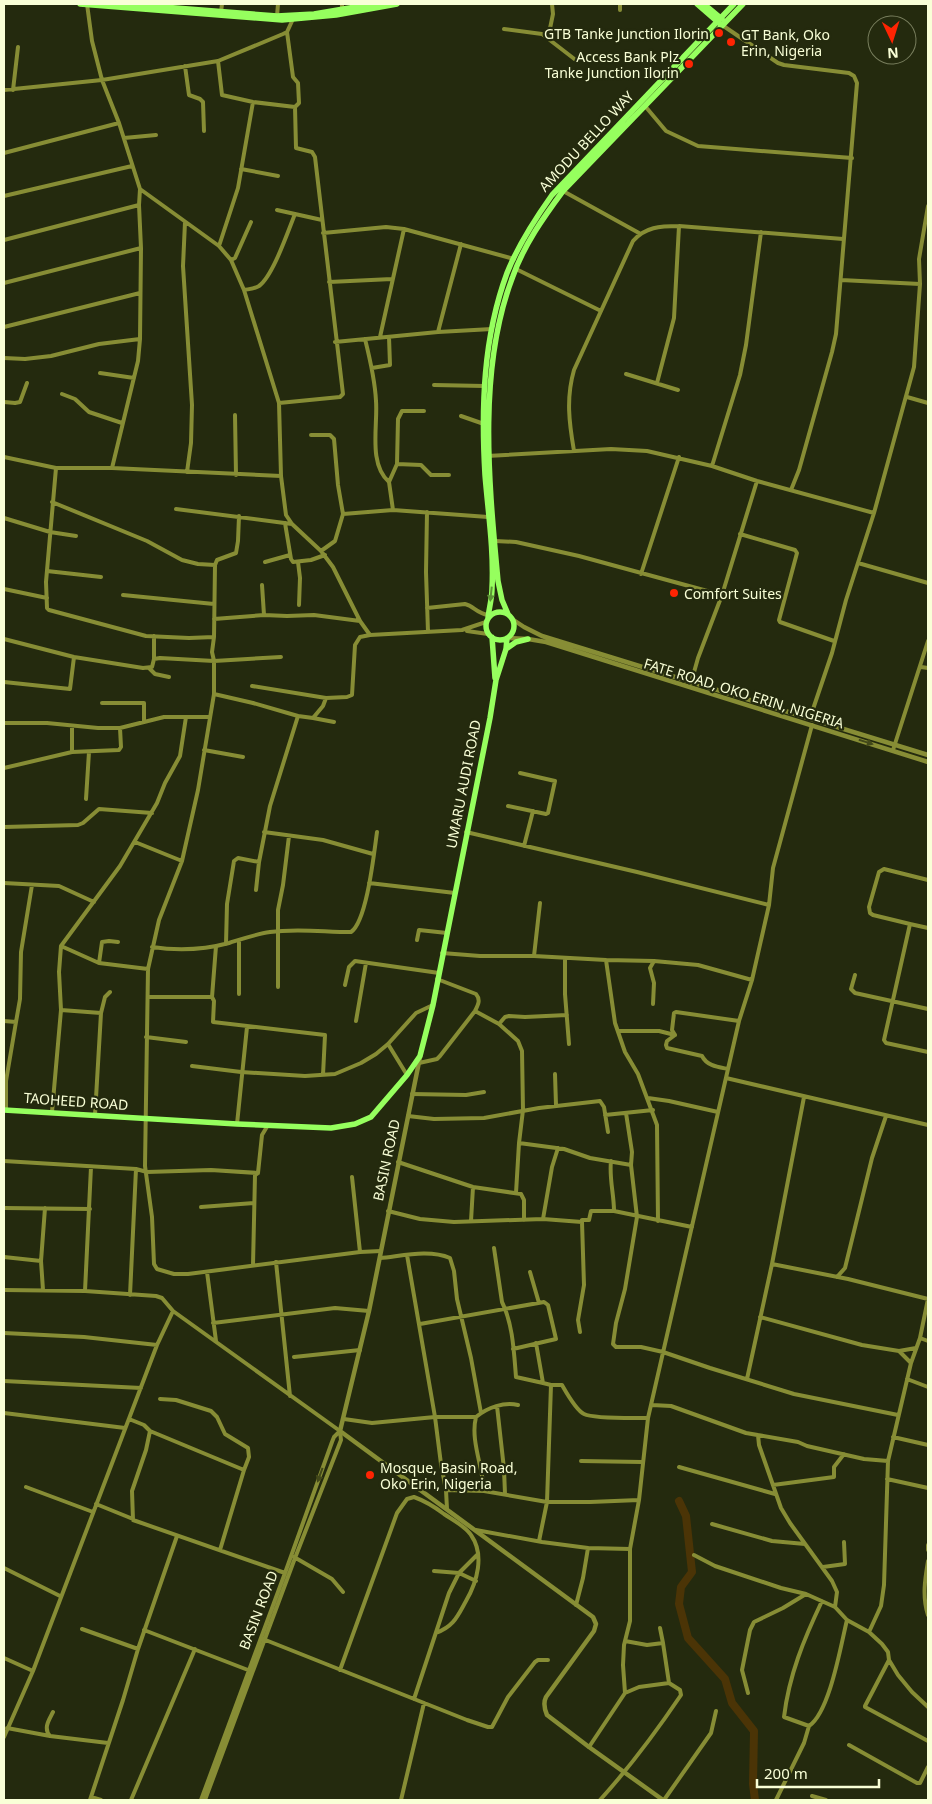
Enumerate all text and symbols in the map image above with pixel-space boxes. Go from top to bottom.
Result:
north arrow [867,15,917,65]
place label: GTB Tanke Junction Ilorin [544,24,709,43]
place label: GT Bank, Oko Erin, Nigeria [741,25,830,60]
marker: GTB Tanke Junction Ilorin [713,27,725,39]
marker: GT Bank, Oko Erin, Nigeria [725,36,737,48]
text: N [887,44,899,63]
place label: Access Bank Plz Tanke Junction Ilorin [545,47,679,82]
marker: Access Bank Plz Tanke Junction Ilorin [683,58,695,70]
street label: AMODU BELLO WAY [534,87,638,195]
place label: Comfort Suites [684,584,782,603]
one-way arrow [487,587,495,603]
marker: Comfort Suites [668,587,680,599]
street label: FATE ROAD, OKO ERIN, NIGERIA [642,653,846,733]
street label: UMARU AUDI ROAD [441,718,485,850]
one-way arrow [859,739,874,747]
street label: TAOHEED ROAD [23,1088,129,1114]
street label: BASIN ROAD [368,1117,404,1203]
place label: Mosque, Basin Road, Oko Erin, Nigeria [380,1458,517,1493]
one-way arrow [316,1468,324,1483]
marker: Mosque, Basin Road, Oko Erin, Nigeria [364,1469,376,1481]
street label: BASIN ROAD [234,1568,282,1652]
scale bar [757,1756,880,1788]
text: 200 m [764,1763,808,1783]

